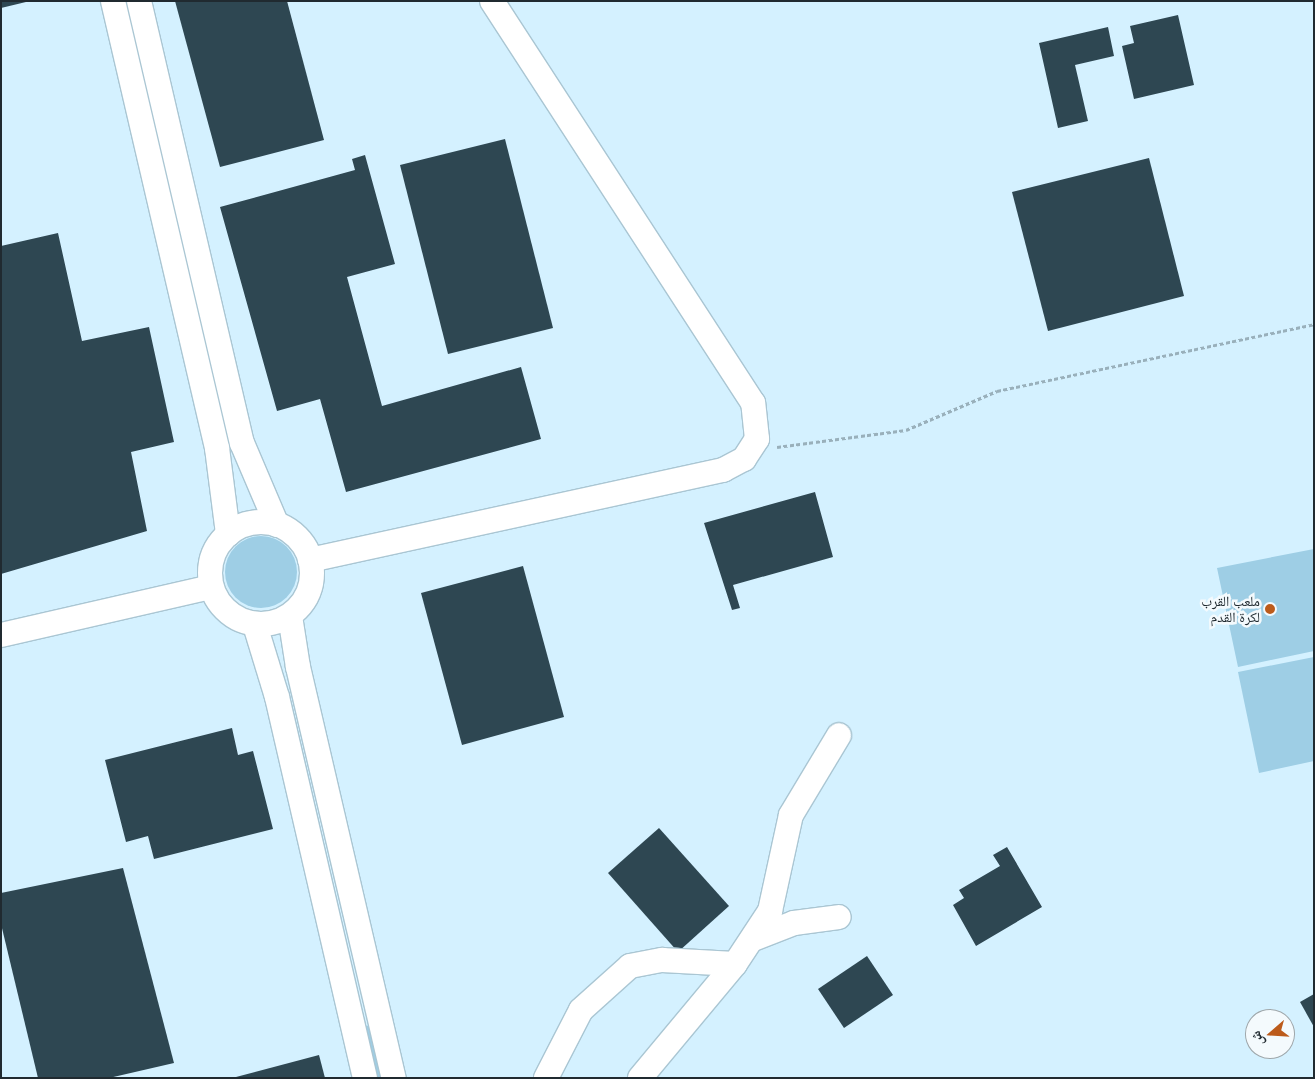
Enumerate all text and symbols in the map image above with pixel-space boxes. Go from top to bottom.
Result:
place label: ملعب القرب لكرة القدم [1201,593,1260,626]
marker: ملعب القرب لكرة القدم [1264,603,1276,615]
north arrow [1245,1009,1295,1059]
text: ش [1246,1029,1267,1049]

